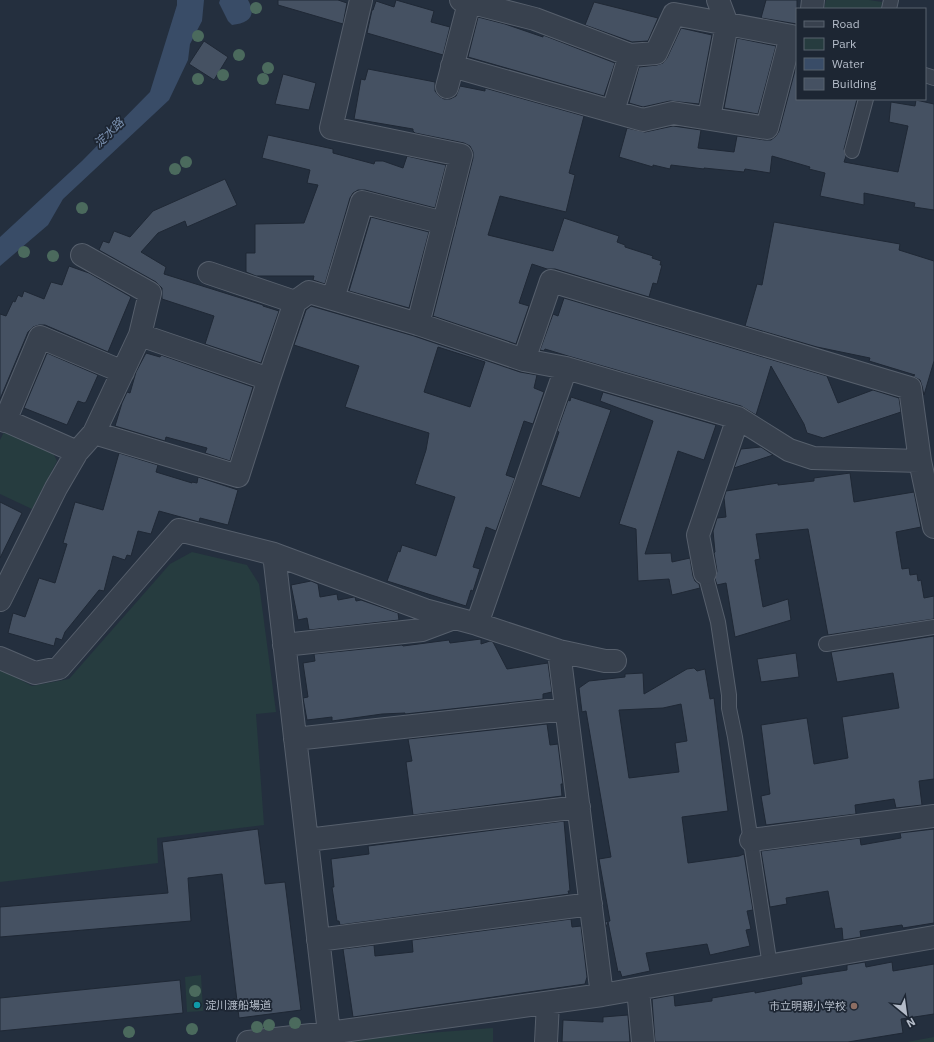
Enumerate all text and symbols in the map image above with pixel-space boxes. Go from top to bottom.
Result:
legend [796,8,926,100]
text: Road [832,16,860,31]
text: Park [832,36,857,51]
text: Water [832,56,865,71]
text: Building [832,76,877,91]
water label: 淀水路 [90,114,128,151]
north arrow [886,994,926,1034]
place label: 淀川渡船場道 [205,998,271,1012]
place label: 市立明親小学校 [769,999,846,1013]
marker: 淀川渡船場道 [192,1000,202,1010]
marker: 市立明親小学校 [849,1001,859,1011]
text: N [904,1015,918,1031]

